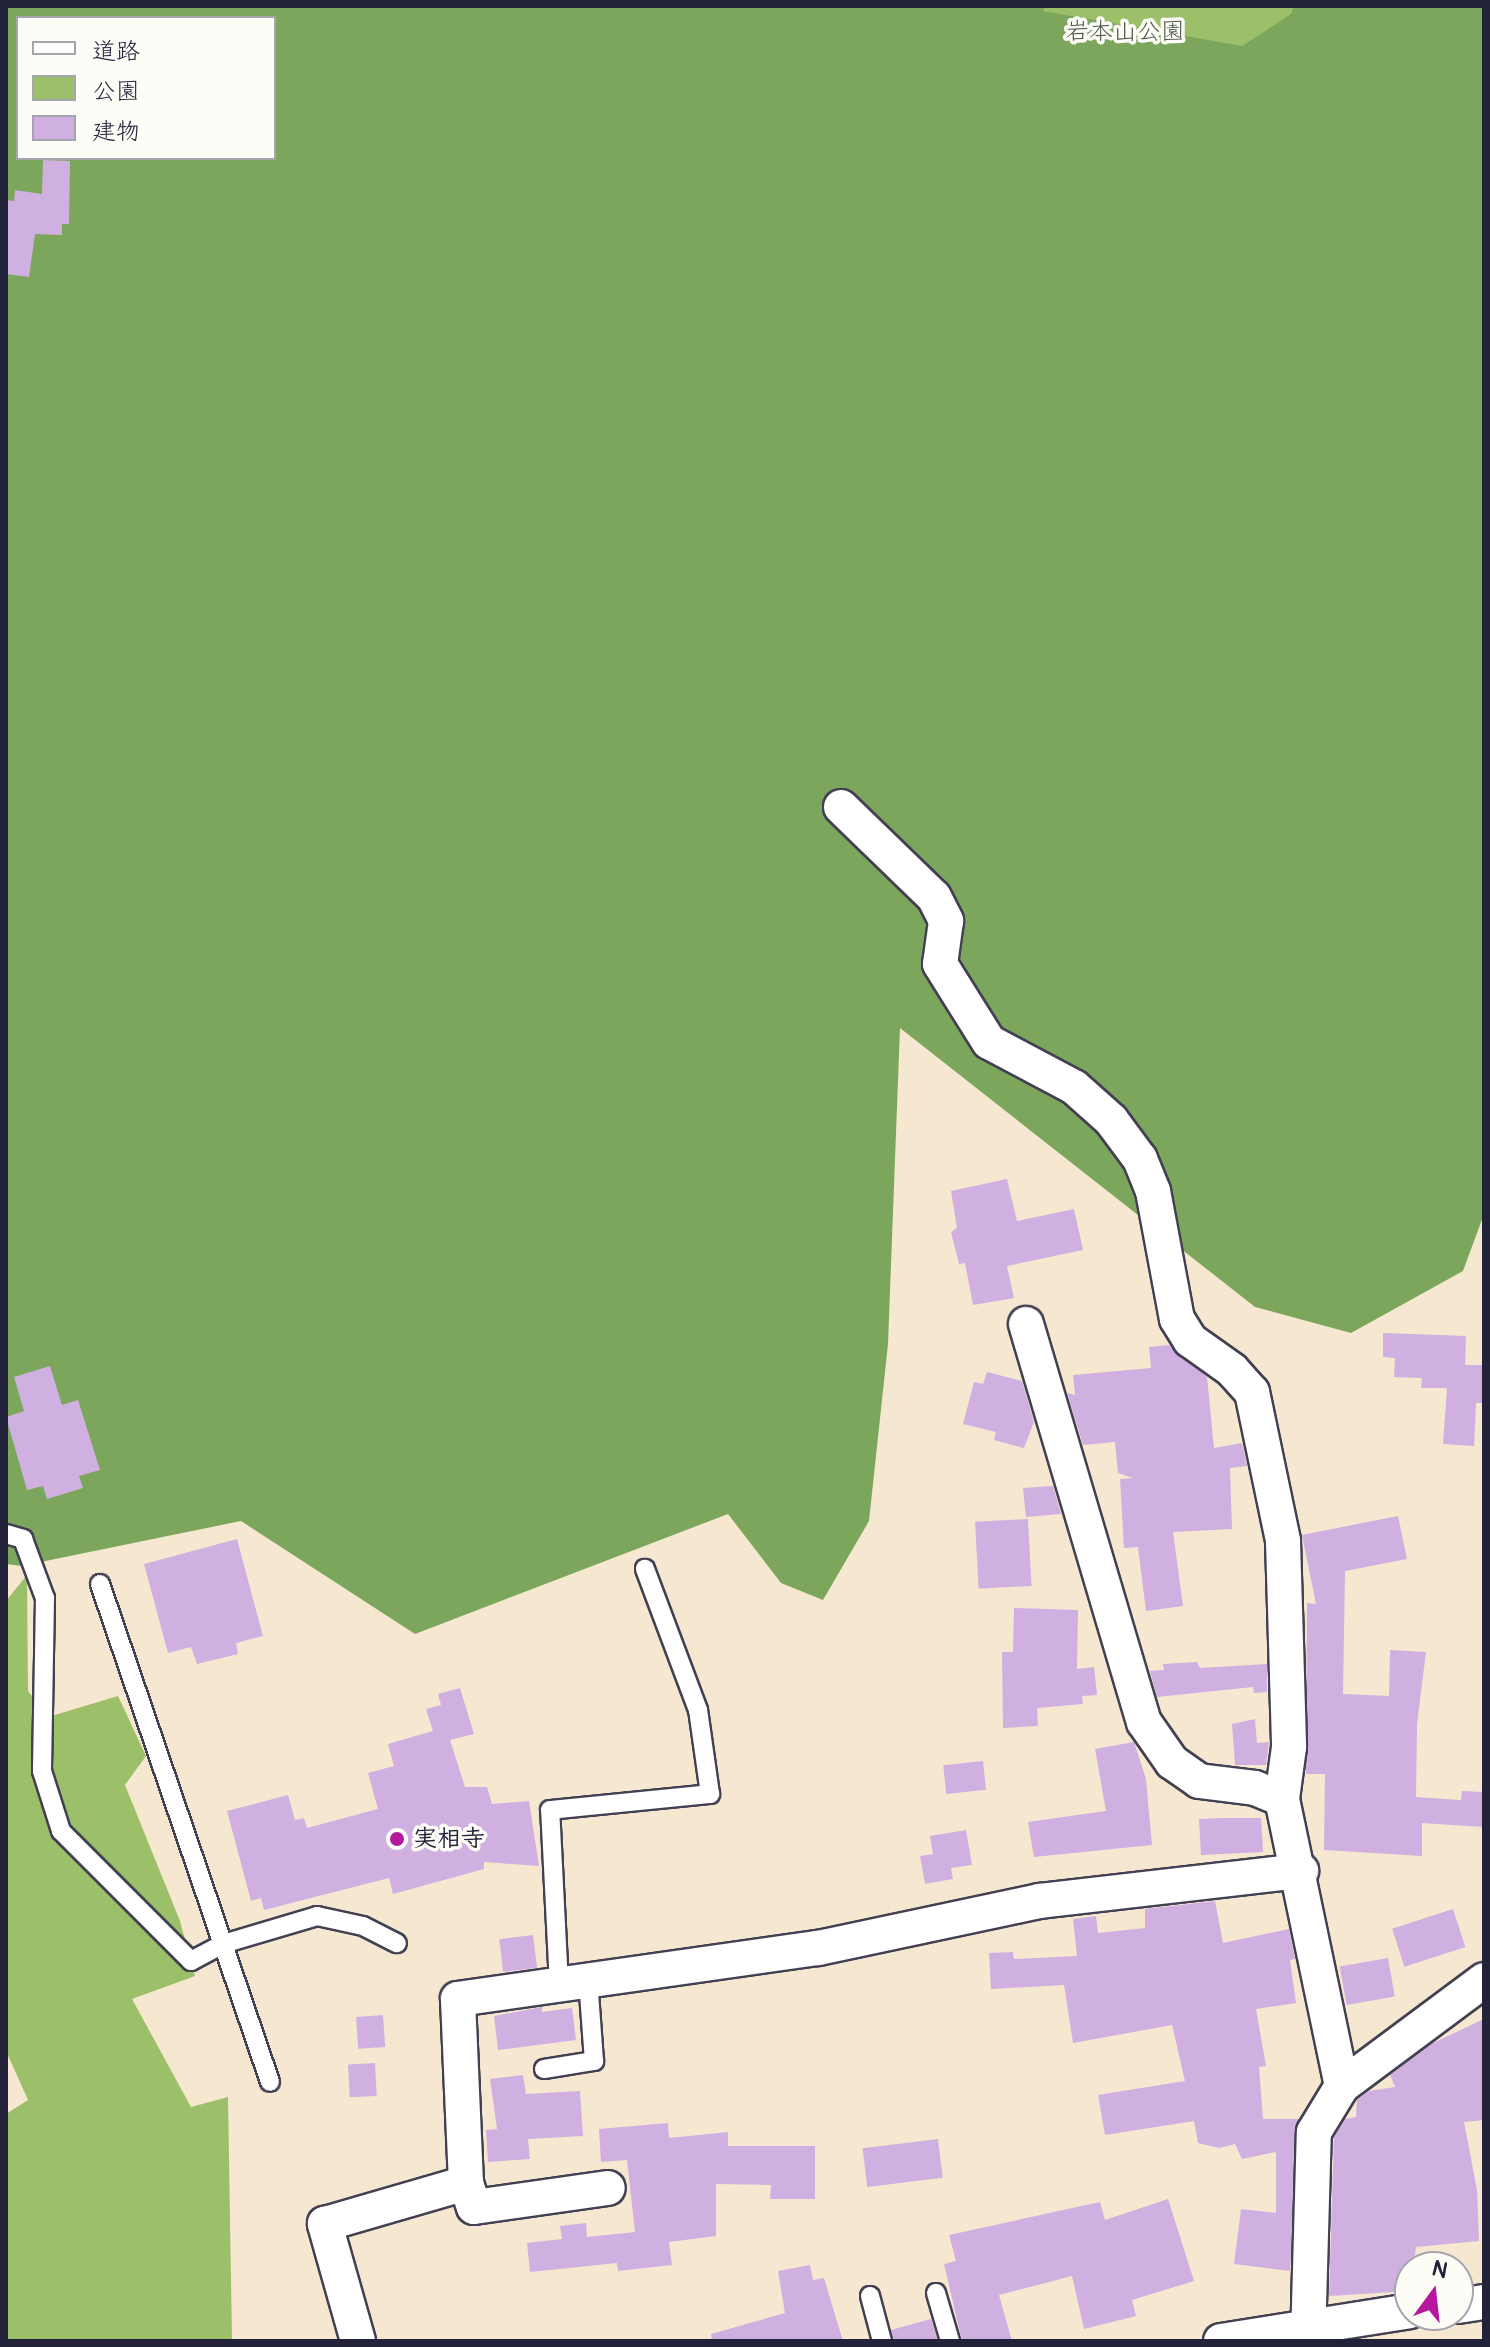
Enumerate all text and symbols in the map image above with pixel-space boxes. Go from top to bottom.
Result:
legend [16,16,276,160]
park label: 岩本山公園 [1065,18,1185,46]
text: 道路 [92,37,140,66]
text: 公園 [92,77,140,106]
text: 建物 [92,117,140,146]
place label: 実相寺 [413,1825,485,1853]
marker: 実相寺 [388,1830,406,1848]
north arrow [1394,2251,1474,2331]
text: N [1429,2254,1451,2285]

